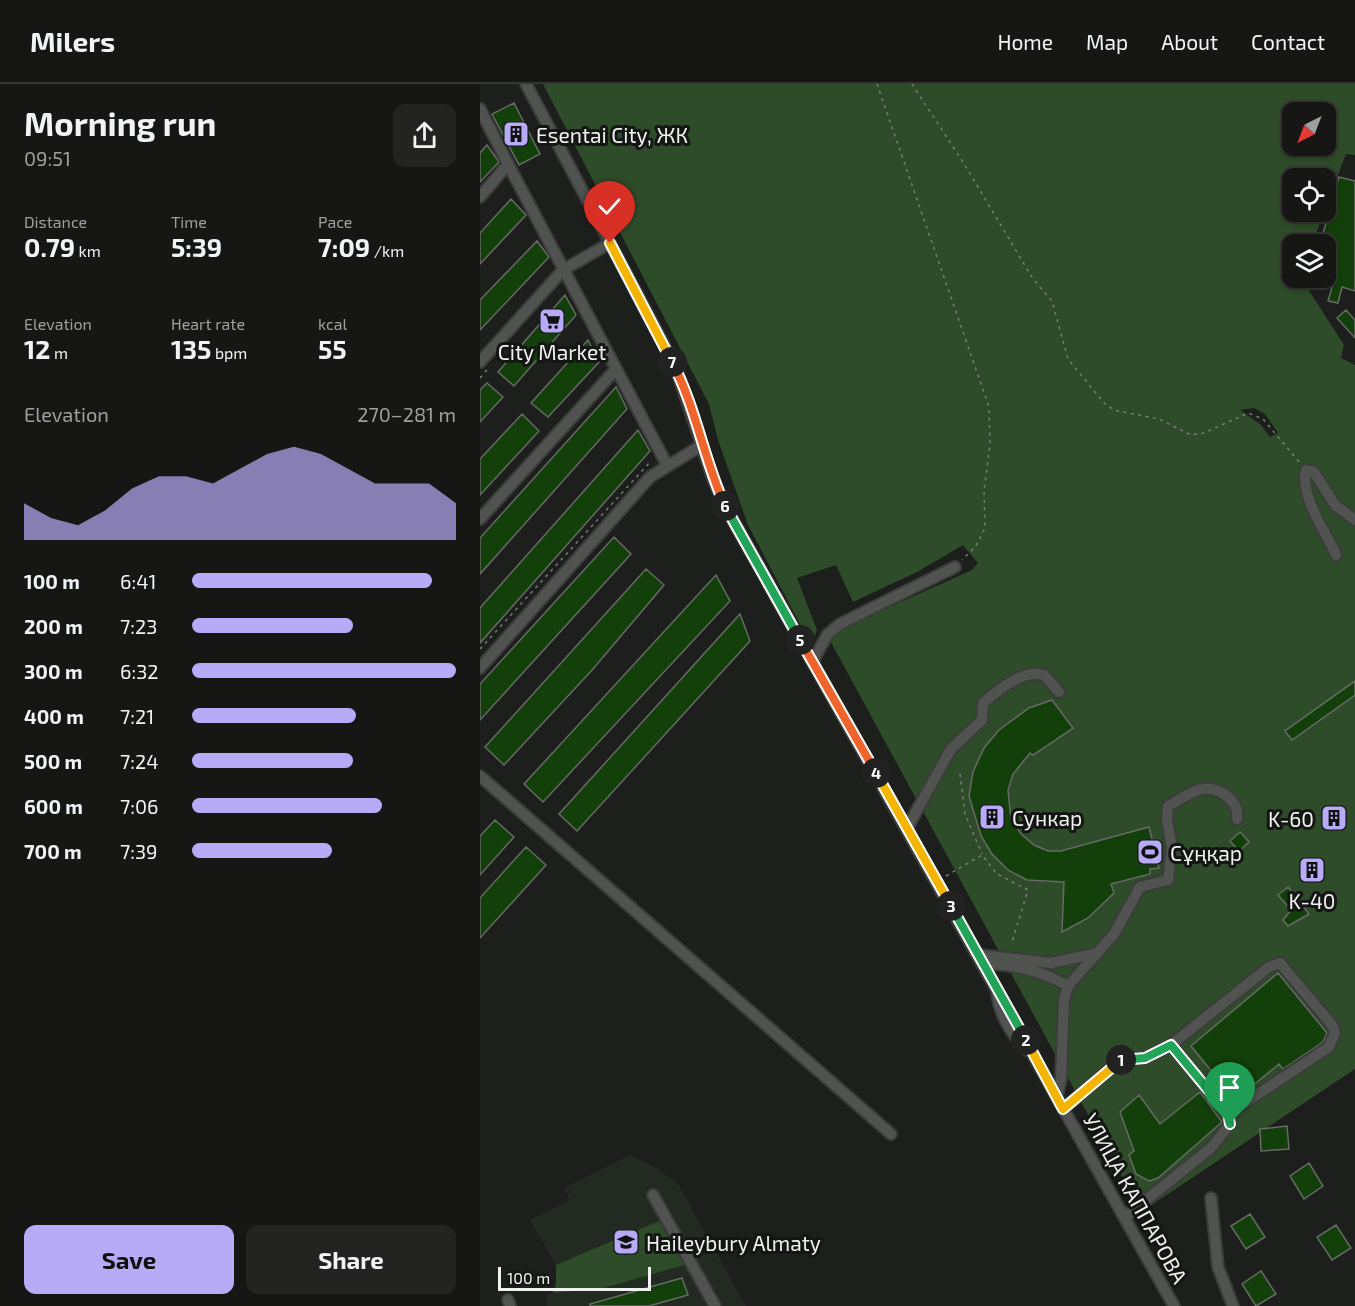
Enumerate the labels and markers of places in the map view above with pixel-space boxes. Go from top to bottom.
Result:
building icon: Esentai City, ЖК [501,119,531,149]
place label: Esentai City, ЖК [536,122,688,147]
pin [584,181,635,243]
supermarket icon: City Market [537,306,567,336]
place label: City Market [498,339,606,364]
pin: 7 [657,347,687,377]
pin: 6 [710,491,740,521]
pin: 5 [785,625,815,655]
pin: 4 [861,758,891,788]
building icon: Сункар [977,802,1007,832]
building icon: K-60 [1319,803,1349,833]
place label: Сункар [1012,805,1082,831]
place label: K-60 [1268,806,1314,831]
sports icon: Сұңқар [1135,837,1165,867]
place label: Сұңқар [1170,840,1242,865]
building icon: K-40 [1297,855,1327,885]
place label: K-40 [1289,888,1336,913]
pin: 3 [936,891,966,921]
pin: 2 [1011,1025,1041,1055]
pin: 1 [1106,1045,1136,1075]
pin [1204,1062,1255,1124]
school or university icon: Haileybury Almaty [611,1227,641,1257]
place label: Haileybury Almaty [646,1230,821,1255]

